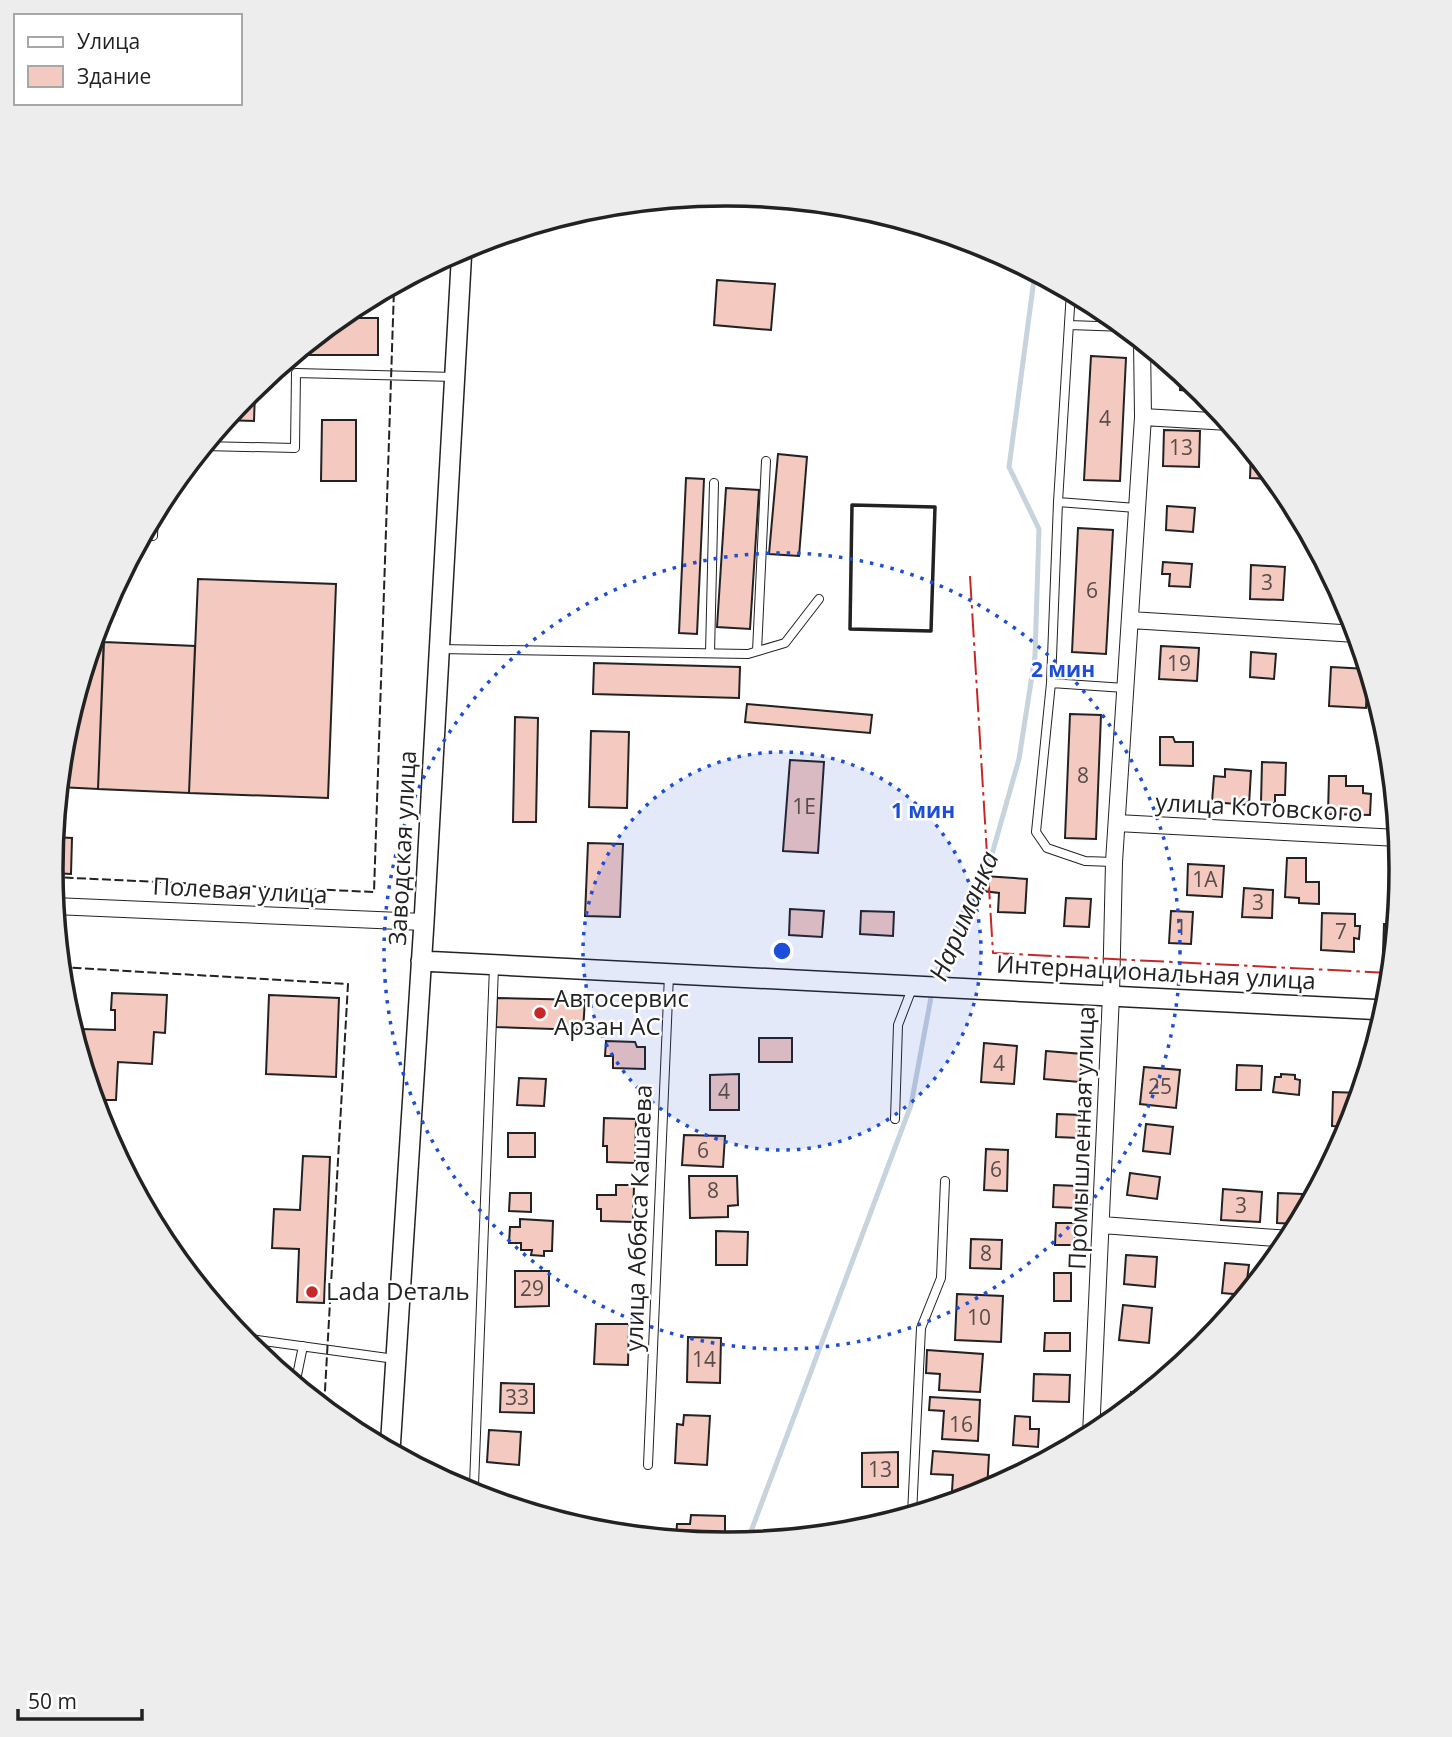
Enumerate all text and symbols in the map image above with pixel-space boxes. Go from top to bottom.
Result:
legend [14,14,242,105]
text: Улица [77,27,140,55]
text: Здание [77,62,151,90]
house number: 4 [1099,404,1111,432]
house number: 13 [1169,433,1193,461]
house number: 3 [1261,568,1273,596]
house number: 6 [1086,576,1098,604]
house number: 19 [1167,649,1191,677]
text: 2 мин [1031,655,1095,683]
street label: Заводская улица [380,749,423,946]
house number: 8 [1077,761,1089,789]
street label: улица Котовского [1155,785,1363,828]
house number: 1Е [792,792,816,820]
text: 1 мин [891,796,955,824]
water label: Нариманка [920,845,1007,986]
house number: 1А [1192,865,1218,893]
street label: Полевая улица [152,868,328,911]
house number: 3 [1252,888,1264,916]
house number: 1 [1175,913,1187,941]
house number: 7 [1335,917,1347,945]
centre of rings [770,939,794,963]
street label: Интернациональная улица [995,947,1317,996]
place label: Автосервис Арзан АС [554,981,689,1042]
marker: Автосервис Арзан АС [532,1005,548,1021]
street label: Промышленная улица [1059,1006,1102,1270]
house number: 4 [993,1049,1005,1077]
house number: 25 [1148,1072,1172,1100]
house number: 4 [718,1077,730,1105]
street label: улица Аббяса Кашаева [616,1084,659,1352]
house number: 6 [697,1136,709,1164]
house number: 6 [990,1155,1002,1183]
house number: 8 [707,1176,719,1204]
house number: 3 [1235,1191,1247,1219]
house number: 8 [980,1239,992,1267]
place label: Lada Dеталь [326,1274,470,1307]
house number: 29 [520,1274,544,1302]
marker: Lada Dеталь [304,1284,320,1300]
house number: 10 [967,1303,991,1331]
house number: 14 [692,1345,716,1373]
house number: 33 [505,1383,529,1411]
house number: 16 [949,1410,973,1438]
house number: 13 [868,1455,892,1483]
scale bar [18,1678,142,1722]
text: 50 m [28,1687,77,1715]

